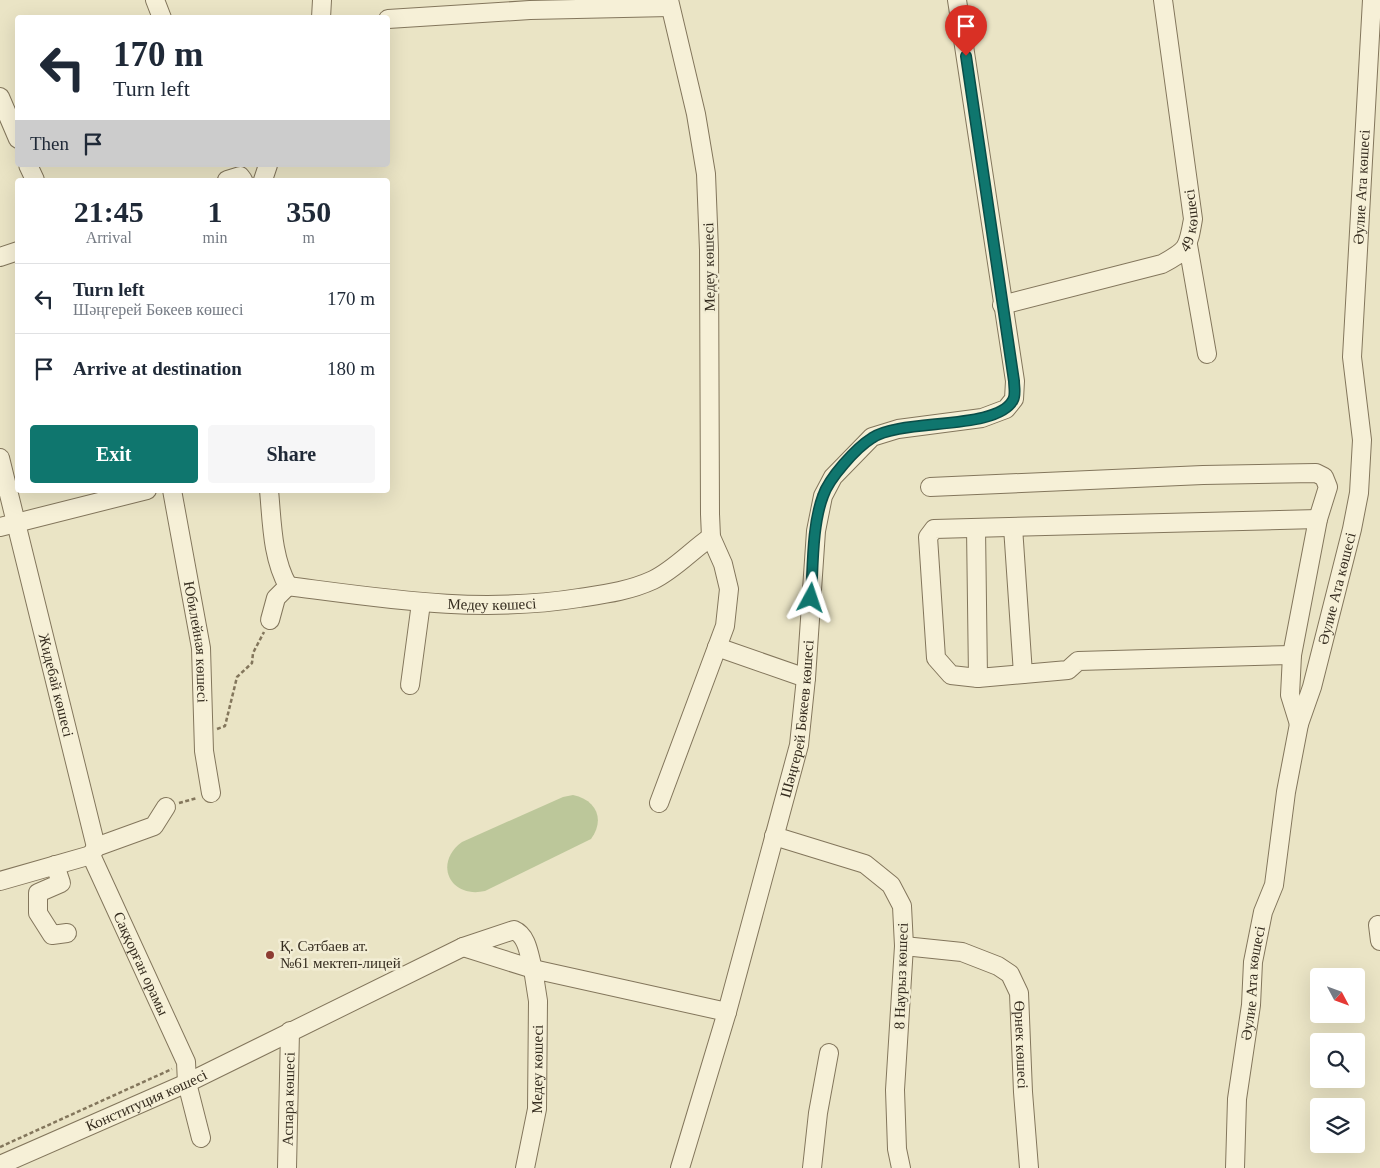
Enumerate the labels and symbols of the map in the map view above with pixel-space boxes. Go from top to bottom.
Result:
pin [945,5,987,56]
street label: Әулие Ата көшесі [1350,129,1373,245]
street label: 49 көшесі [1177,188,1201,255]
street label: Медеу көшесі [700,222,718,312]
street label: Әулие Ата көшесі [1315,531,1359,646]
position arrow [784,571,836,623]
street label: Юбилейная көшесі [181,580,211,703]
street label: Медеу көшесі [447,595,537,613]
street label: Жидебай көшесі [36,632,77,739]
street label: Шәңгерей Бөкеев көшесі [777,639,817,800]
street label: Саққорған орамы [110,909,172,1018]
street label: 8 Наурыз көшесі [891,922,911,1030]
street label: Әулие Ата көшесі [1238,925,1268,1041]
place label: Қ. Сәтбаев ат. №61 мектеп-лицей [280,938,401,971]
marker: Қ. Сәтбаев ат. №61 мектеп-лицей [264,949,276,961]
north arrow [1310,968,1365,1022]
street label: Өрнек көшесі [1011,1000,1031,1089]
street label: Медеу көшесі [529,1025,546,1114]
street label: Аспара көшесі [279,1052,298,1146]
street label: Конституция көшесі [83,1066,210,1134]

